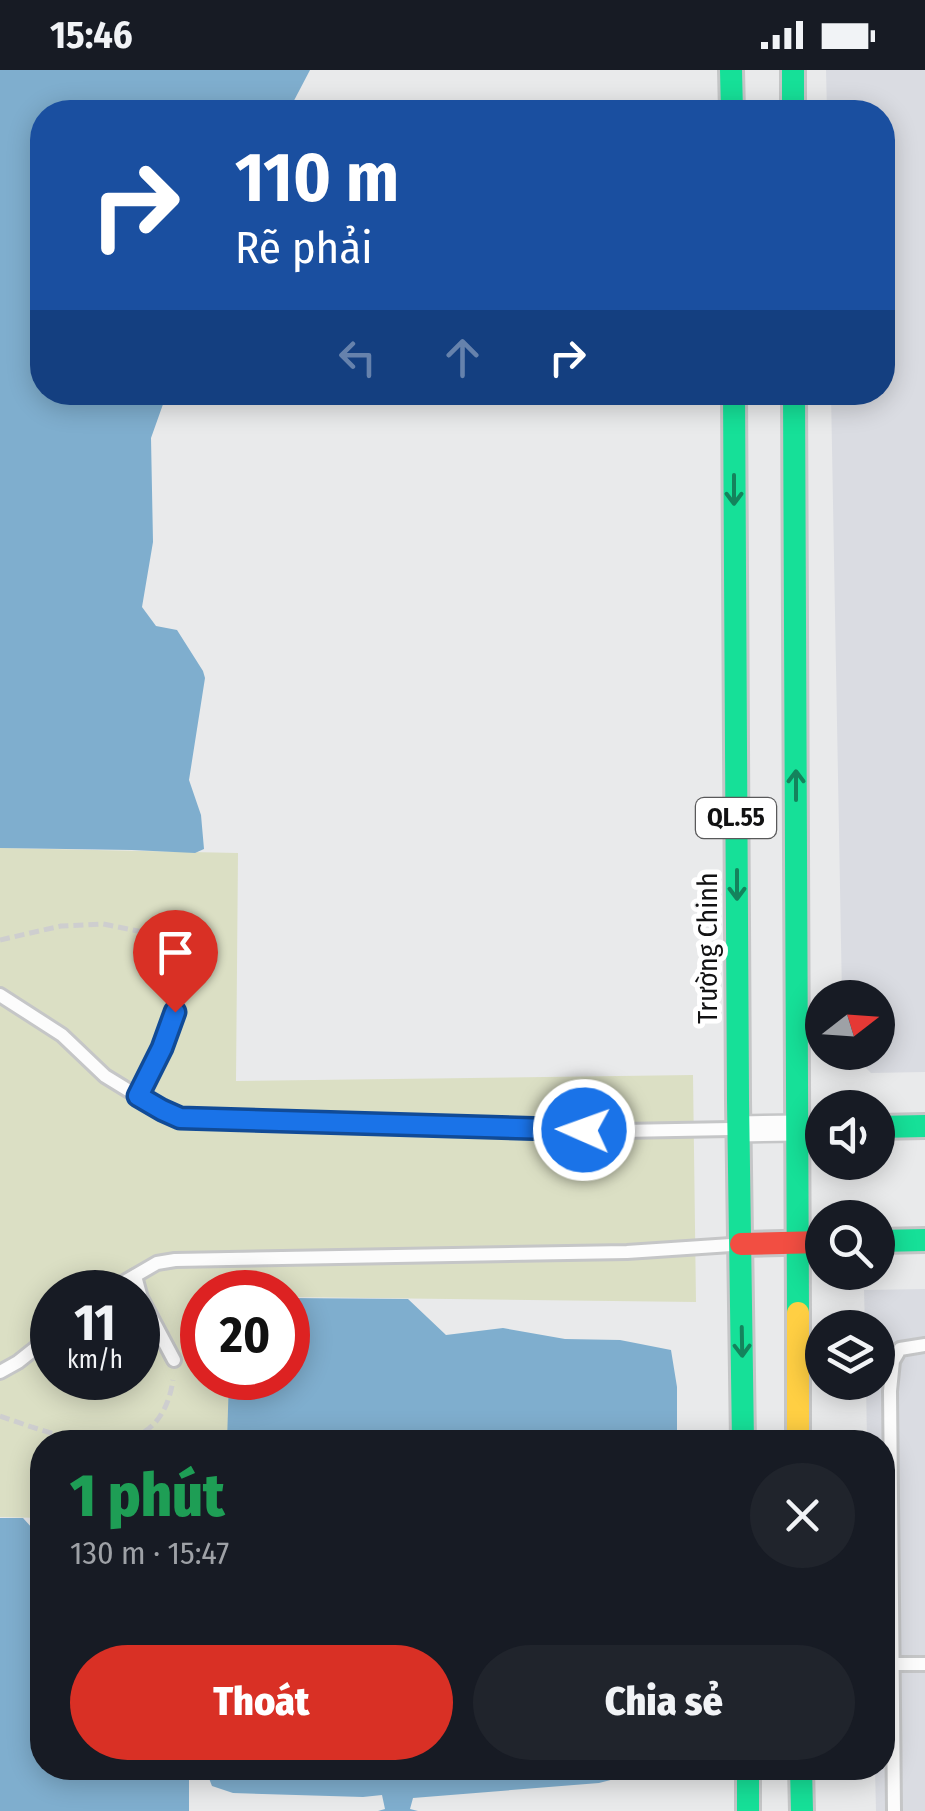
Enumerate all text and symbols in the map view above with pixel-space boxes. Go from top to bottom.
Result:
text: 15:46 [50,12,133,58]
text: 110 m [235,136,399,220]
icon: right [70,140,200,270]
text: Rẽ phải [235,221,373,275]
icon: left [330,330,385,385]
icon: ahead [435,330,490,385]
icon: right [540,330,595,385]
one-way arrow [724,472,744,505]
one-way arrow [786,770,806,802]
road number: QL.55 [696,798,776,838]
one-way arrow [728,868,746,900]
street label: Trường Chinh [691,872,724,1024]
pin [133,910,218,1013]
icon: arrive [148,925,203,980]
north arrow [805,980,895,1070]
map controls [805,980,895,1400]
position arrow [532,1078,636,1182]
button: sound [805,1090,895,1180]
button: search [805,1200,895,1290]
speed limit sign: 20 [180,1270,310,1400]
text: 11 [74,1293,116,1353]
button: layers [805,1310,895,1400]
one-way arrow [732,1324,752,1357]
text: km/h [67,1345,123,1375]
text: 1 phút [70,1460,225,1532]
button: close [750,1463,855,1568]
text: 130 m · 15:47 [70,1534,229,1572]
button: Thoát [70,1645,453,1760]
button: Chia sẻ [473,1645,855,1760]

